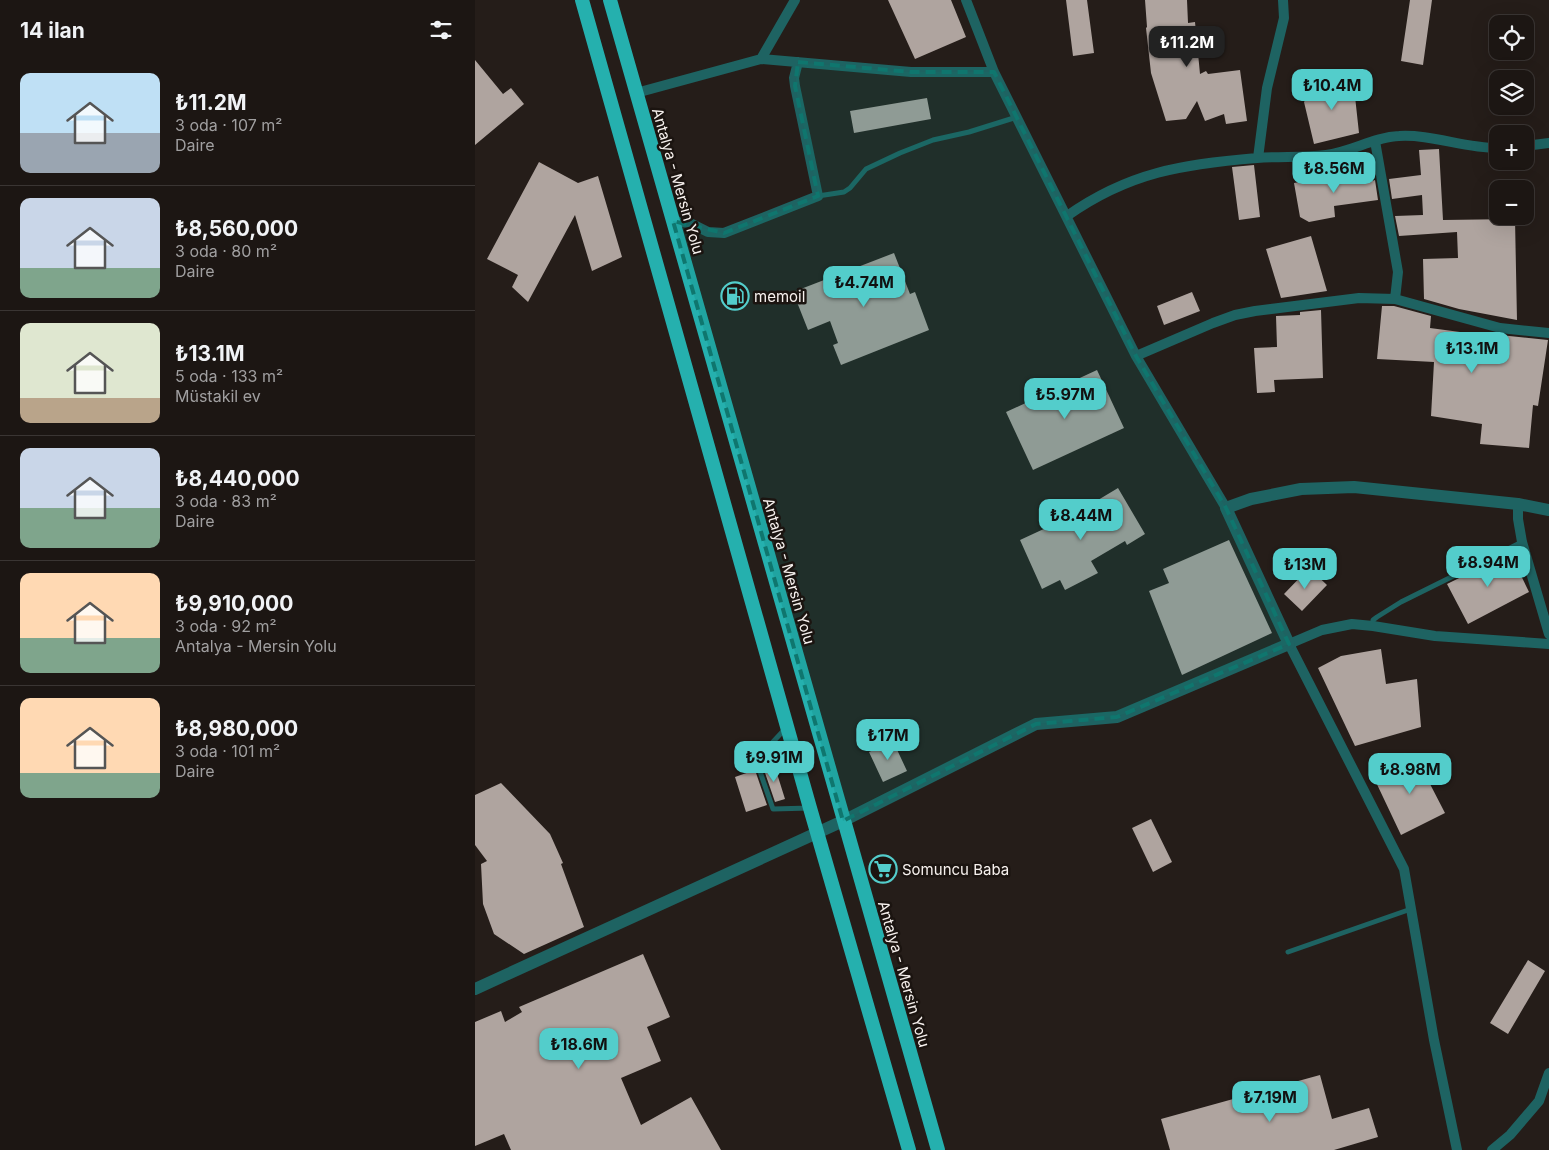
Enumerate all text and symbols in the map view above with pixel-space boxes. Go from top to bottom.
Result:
map controls [1489,15,1534,225]
button: locate [1489,15,1534,60]
icon: filters [427,16,455,44]
text: 14 ilan [20,18,85,43]
pin: ₺11.2M [1146,26,1228,68]
text: ₺11.2M [1160,32,1214,52]
pin: ₺10.4M [1291,68,1373,111]
button: layers [1489,70,1534,115]
text: ₺10.4M [1303,75,1361,95]
text: ₺11.2M [175,90,246,115]
icon: home [60,93,120,153]
street label: Antalya - Mersin Yolu [648,106,708,256]
text: 3 oda · 107 m² [175,115,282,135]
button: + [1489,125,1534,170]
text: Daire [175,135,215,155]
pin: ₺8.56M [1293,152,1375,194]
text: ₺8.56M [1303,158,1365,178]
button: − [1489,180,1534,225]
text: ₺8,560,000 [175,216,298,241]
icon: home [60,218,120,278]
text: 3 oda · 80 m² [175,241,277,261]
text: Daire [175,261,215,281]
pin: ₺4.74M [823,266,905,308]
text: ₺4.74M [834,272,894,292]
fuel station icon: memoil [720,281,750,311]
place label: memoil [754,287,805,306]
pin: ₺13.1M [1431,332,1513,374]
text: ₺13.1M [1446,338,1498,358]
text: ₺13.1M [175,341,244,366]
icon: home [60,343,120,403]
text: 5 oda · 133 m² [175,366,283,386]
pin: ₺5.97M [1024,378,1106,420]
text: ₺5.97M [1035,384,1095,404]
text: Müstakil ev [175,386,261,406]
text: ₺8,440,000 [175,466,300,491]
icon: home [60,468,120,528]
text: 3 oda · 83 m² [175,491,277,511]
street label: Antalya - Mersin Yolu [759,496,819,646]
pin: ₺8.44M [1040,498,1122,541]
text: ₺8.44M [1050,505,1112,525]
text: Daire [175,511,215,531]
pin: ₺8.94M [1447,546,1529,588]
pin: ₺13M [1275,548,1335,590]
text: ₺8.94M [1457,552,1519,572]
text: ₺13M [1284,554,1326,574]
text: ₺9,910,000 [175,591,293,616]
icon: home [60,593,120,653]
text: 3 oda · 92 m² [175,616,277,636]
text: Antalya - Mersin Yolu [175,636,337,656]
text: ₺8,980,000 [175,716,298,741]
icon: home [60,718,120,778]
pin: ₺17M [858,718,918,761]
text: ₺17M [867,725,909,745]
pin: ₺9.91M [733,740,815,783]
text: 3 oda · 101 m² [175,741,280,761]
text: ₺9.91M [745,747,803,767]
pin: ₺8.98M [1369,752,1451,795]
text: ₺8.98M [1379,759,1441,779]
text: Daire [175,761,215,781]
supermarket icon: Somuncu Baba [868,854,898,884]
place label: Somuncu Baba [902,860,1009,879]
street label: Antalya - Mersin Yolu [874,899,934,1049]
pin: ₺18.6M [538,1028,620,1070]
text: ₺18.6M [550,1034,608,1054]
pin: ₺7.19M [1229,1080,1311,1123]
text: ₺7.19M [1243,1087,1297,1107]

